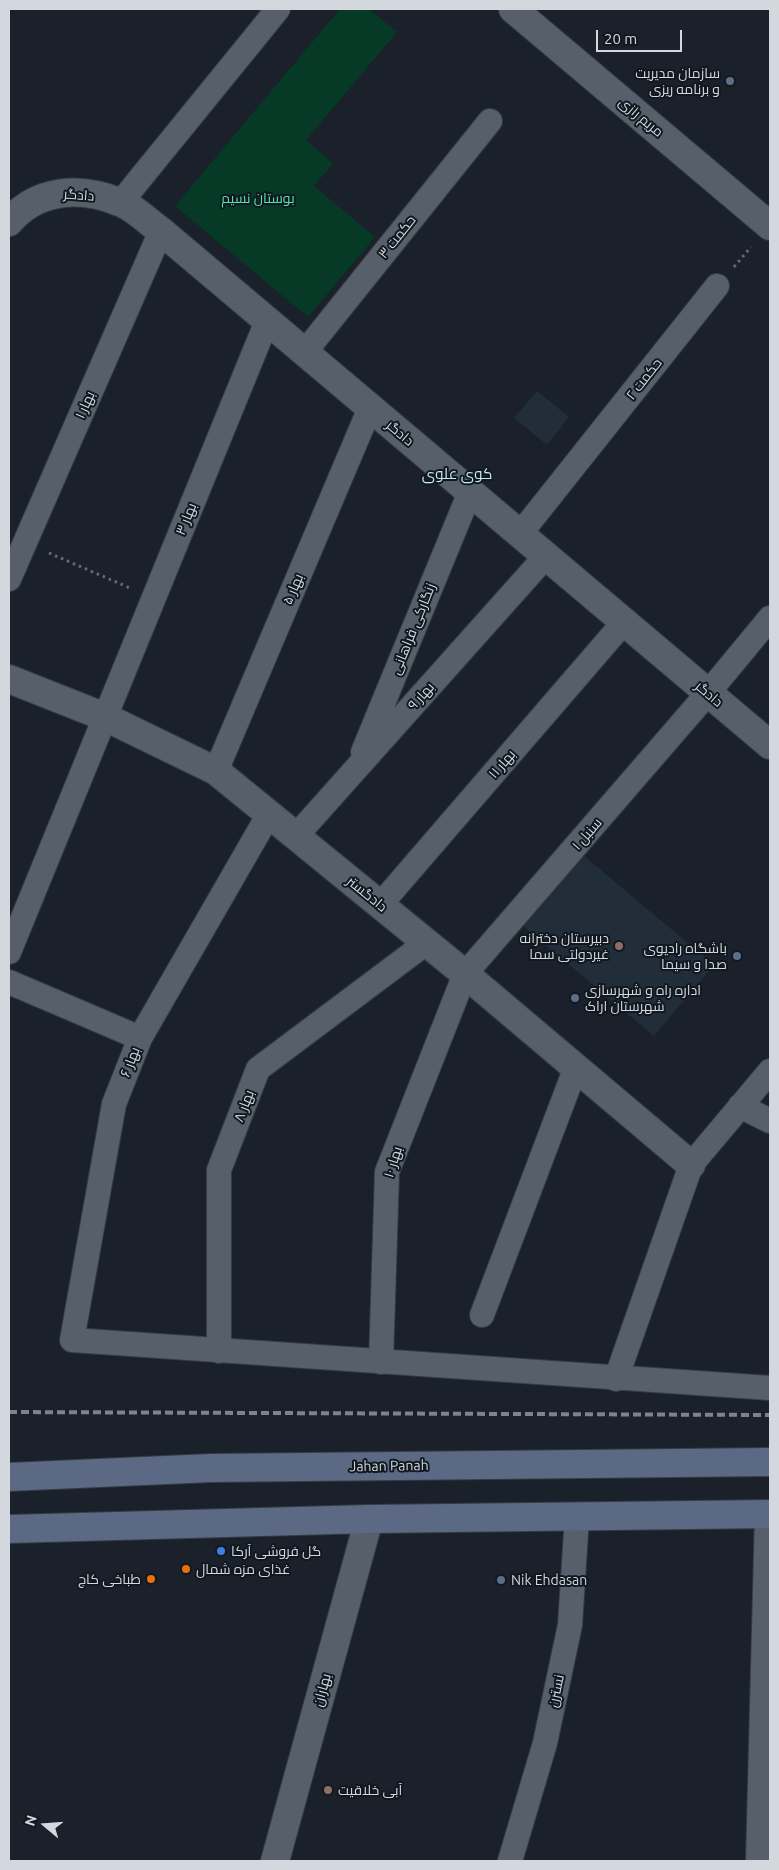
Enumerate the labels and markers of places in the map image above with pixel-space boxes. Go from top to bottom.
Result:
place label: سازمان مدیریت و برنامه ریزی [635,65,720,98]
marker: سازمان مدیریت و برنامه ریزی [724,75,736,87]
place label: دبیرستان دخترانه غیردولتی سما [519,930,609,962]
marker: دبیرستان دخترانه غیردولتی سما [613,940,625,952]
place label: باشگاه رادیوی صدا و سیما [644,940,727,972]
marker: باشگاه رادیوی صدا و سیما [731,950,743,962]
place label: اداره راه و شهرسازی شهرستان اراک [585,982,701,1014]
marker: اداره راه و شهرسازی شهرستان اراک [569,992,581,1004]
place label: گل فروشی آرکا [231,1543,321,1559]
marker: گل فروشی آرکا [215,1545,227,1557]
place label: غذای مزه شمال [196,1561,290,1577]
marker: غذای مزه شمال [180,1563,192,1575]
place label: طباخی کاج [78,1571,141,1587]
place label: Nik Ehdasan [511,1572,587,1588]
marker: طباخی کاج [145,1573,157,1585]
marker: Nik Ehdasan [495,1574,507,1586]
place label: آبی خلاقیت [338,1782,402,1798]
marker: آبی خلاقیت [322,1784,334,1796]

